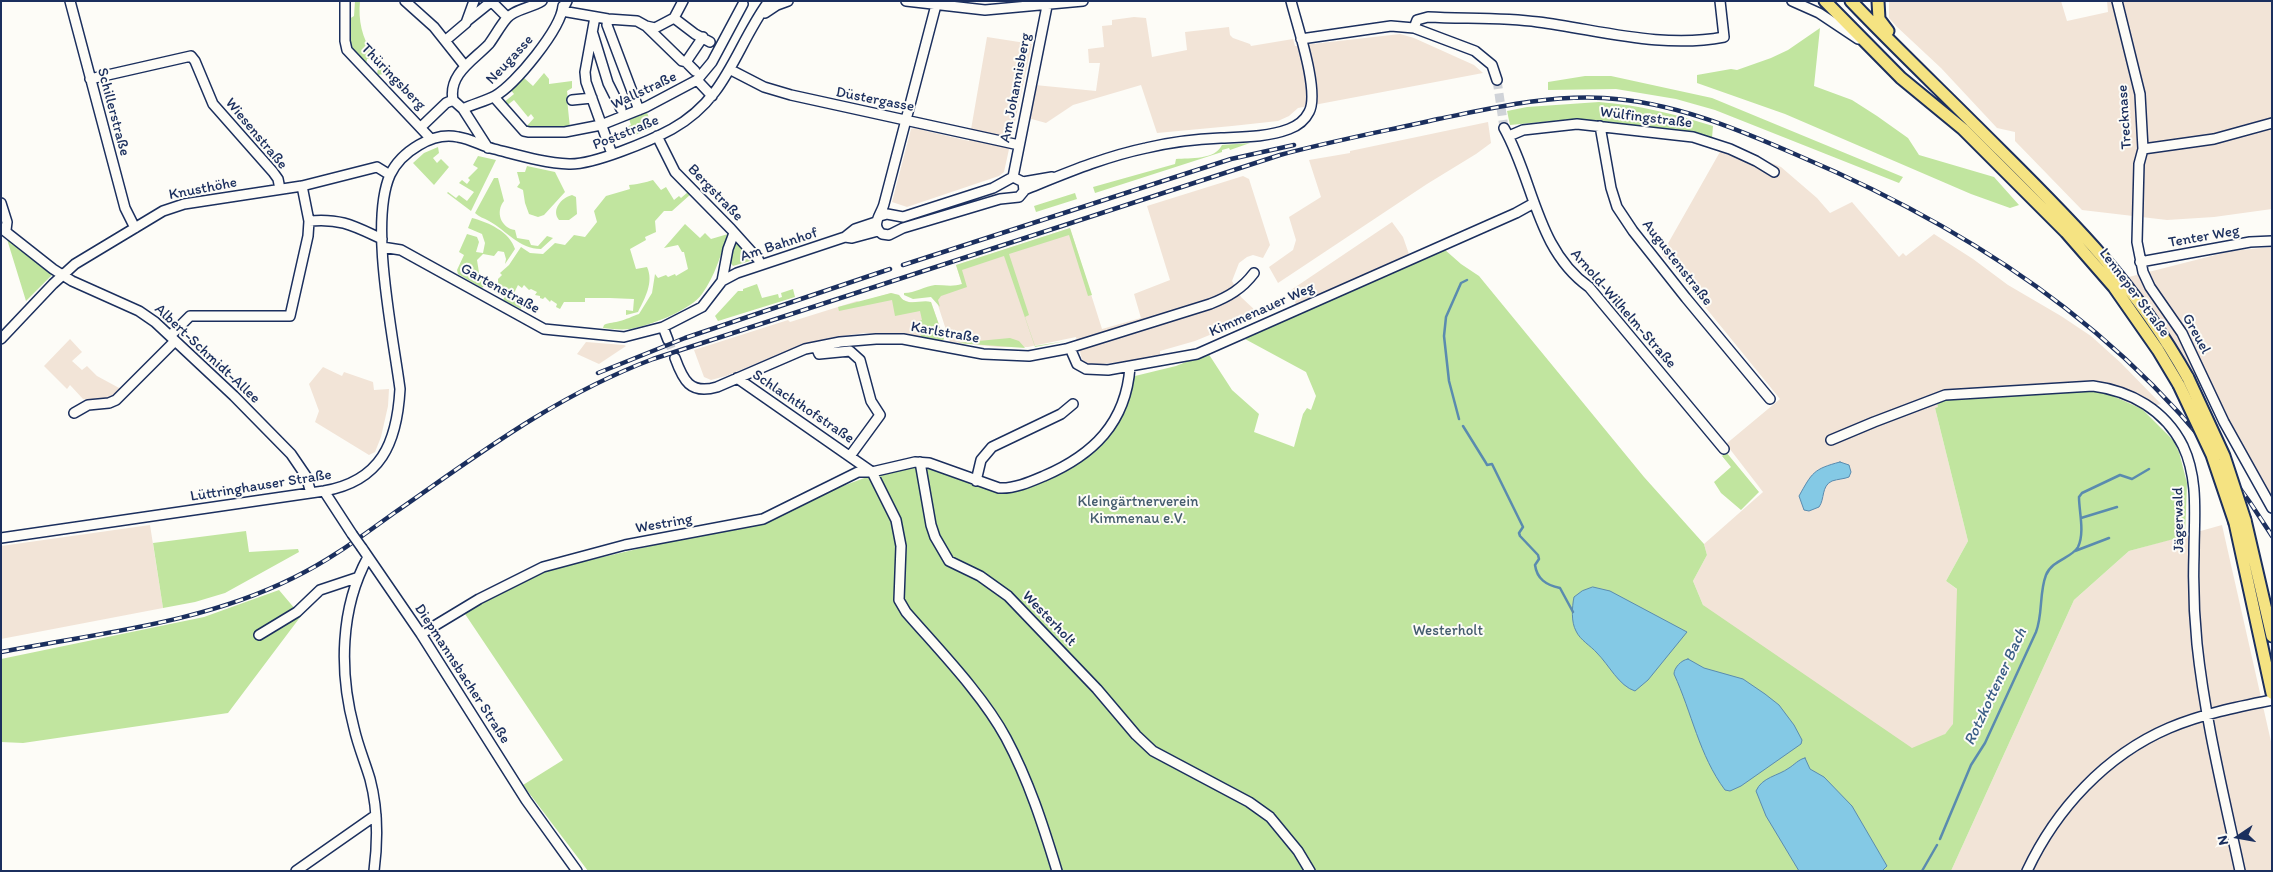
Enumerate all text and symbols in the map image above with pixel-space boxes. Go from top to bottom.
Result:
street label: Neugasse [482,31,538,89]
street label: Am Johannisberg [997,32,1035,144]
street label: Thüringsberg [357,40,429,114]
street label: Schillerstraße [93,66,133,158]
street label: Wallstraße [608,68,680,114]
street label: Düstergasse [834,84,916,116]
street label: Trecknase [2114,84,2136,150]
street label: Wiesenstraße [221,95,291,173]
street label: Wülfingstraße [1599,103,1693,133]
street label: Poststraße [590,112,662,154]
street label: Bergstraße [683,161,747,225]
street label: Knusthöhe [167,174,239,204]
street label: Augustenstraße [1638,216,1716,310]
street label: Tenter Weg [2167,222,2241,252]
street label: Am Bahnhof [738,224,820,266]
street label: Lenneper Straße [2095,245,2173,341]
street label: Arnold-Wilhelm-Straße [1566,246,1680,372]
street label: Gartenstraße [457,260,543,318]
street label: Kimmenauer Weg [1207,279,1317,341]
street label: Albert-Schmidt-Allee [150,300,264,408]
street label: Greuel [2178,311,2214,357]
street label: Karlstraße [909,318,981,348]
street label: Schlachthofstraße [749,366,857,448]
street label: Lüttringhauser Straße [189,466,333,506]
street label: Jägerwald [2169,487,2189,553]
park label: Kleingärtnerverein Kimmenau e.V. [1077,493,1199,528]
street label: Westring [634,510,694,538]
street label: Westerholt [1018,587,1080,651]
street label: Diepmannsbacher Straße [410,601,514,747]
park label: Westerholt [1413,622,1483,640]
water label: Rotzkottener Bach [1960,625,2032,749]
north arrow [2213,812,2263,862]
text: N [2214,834,2232,847]

